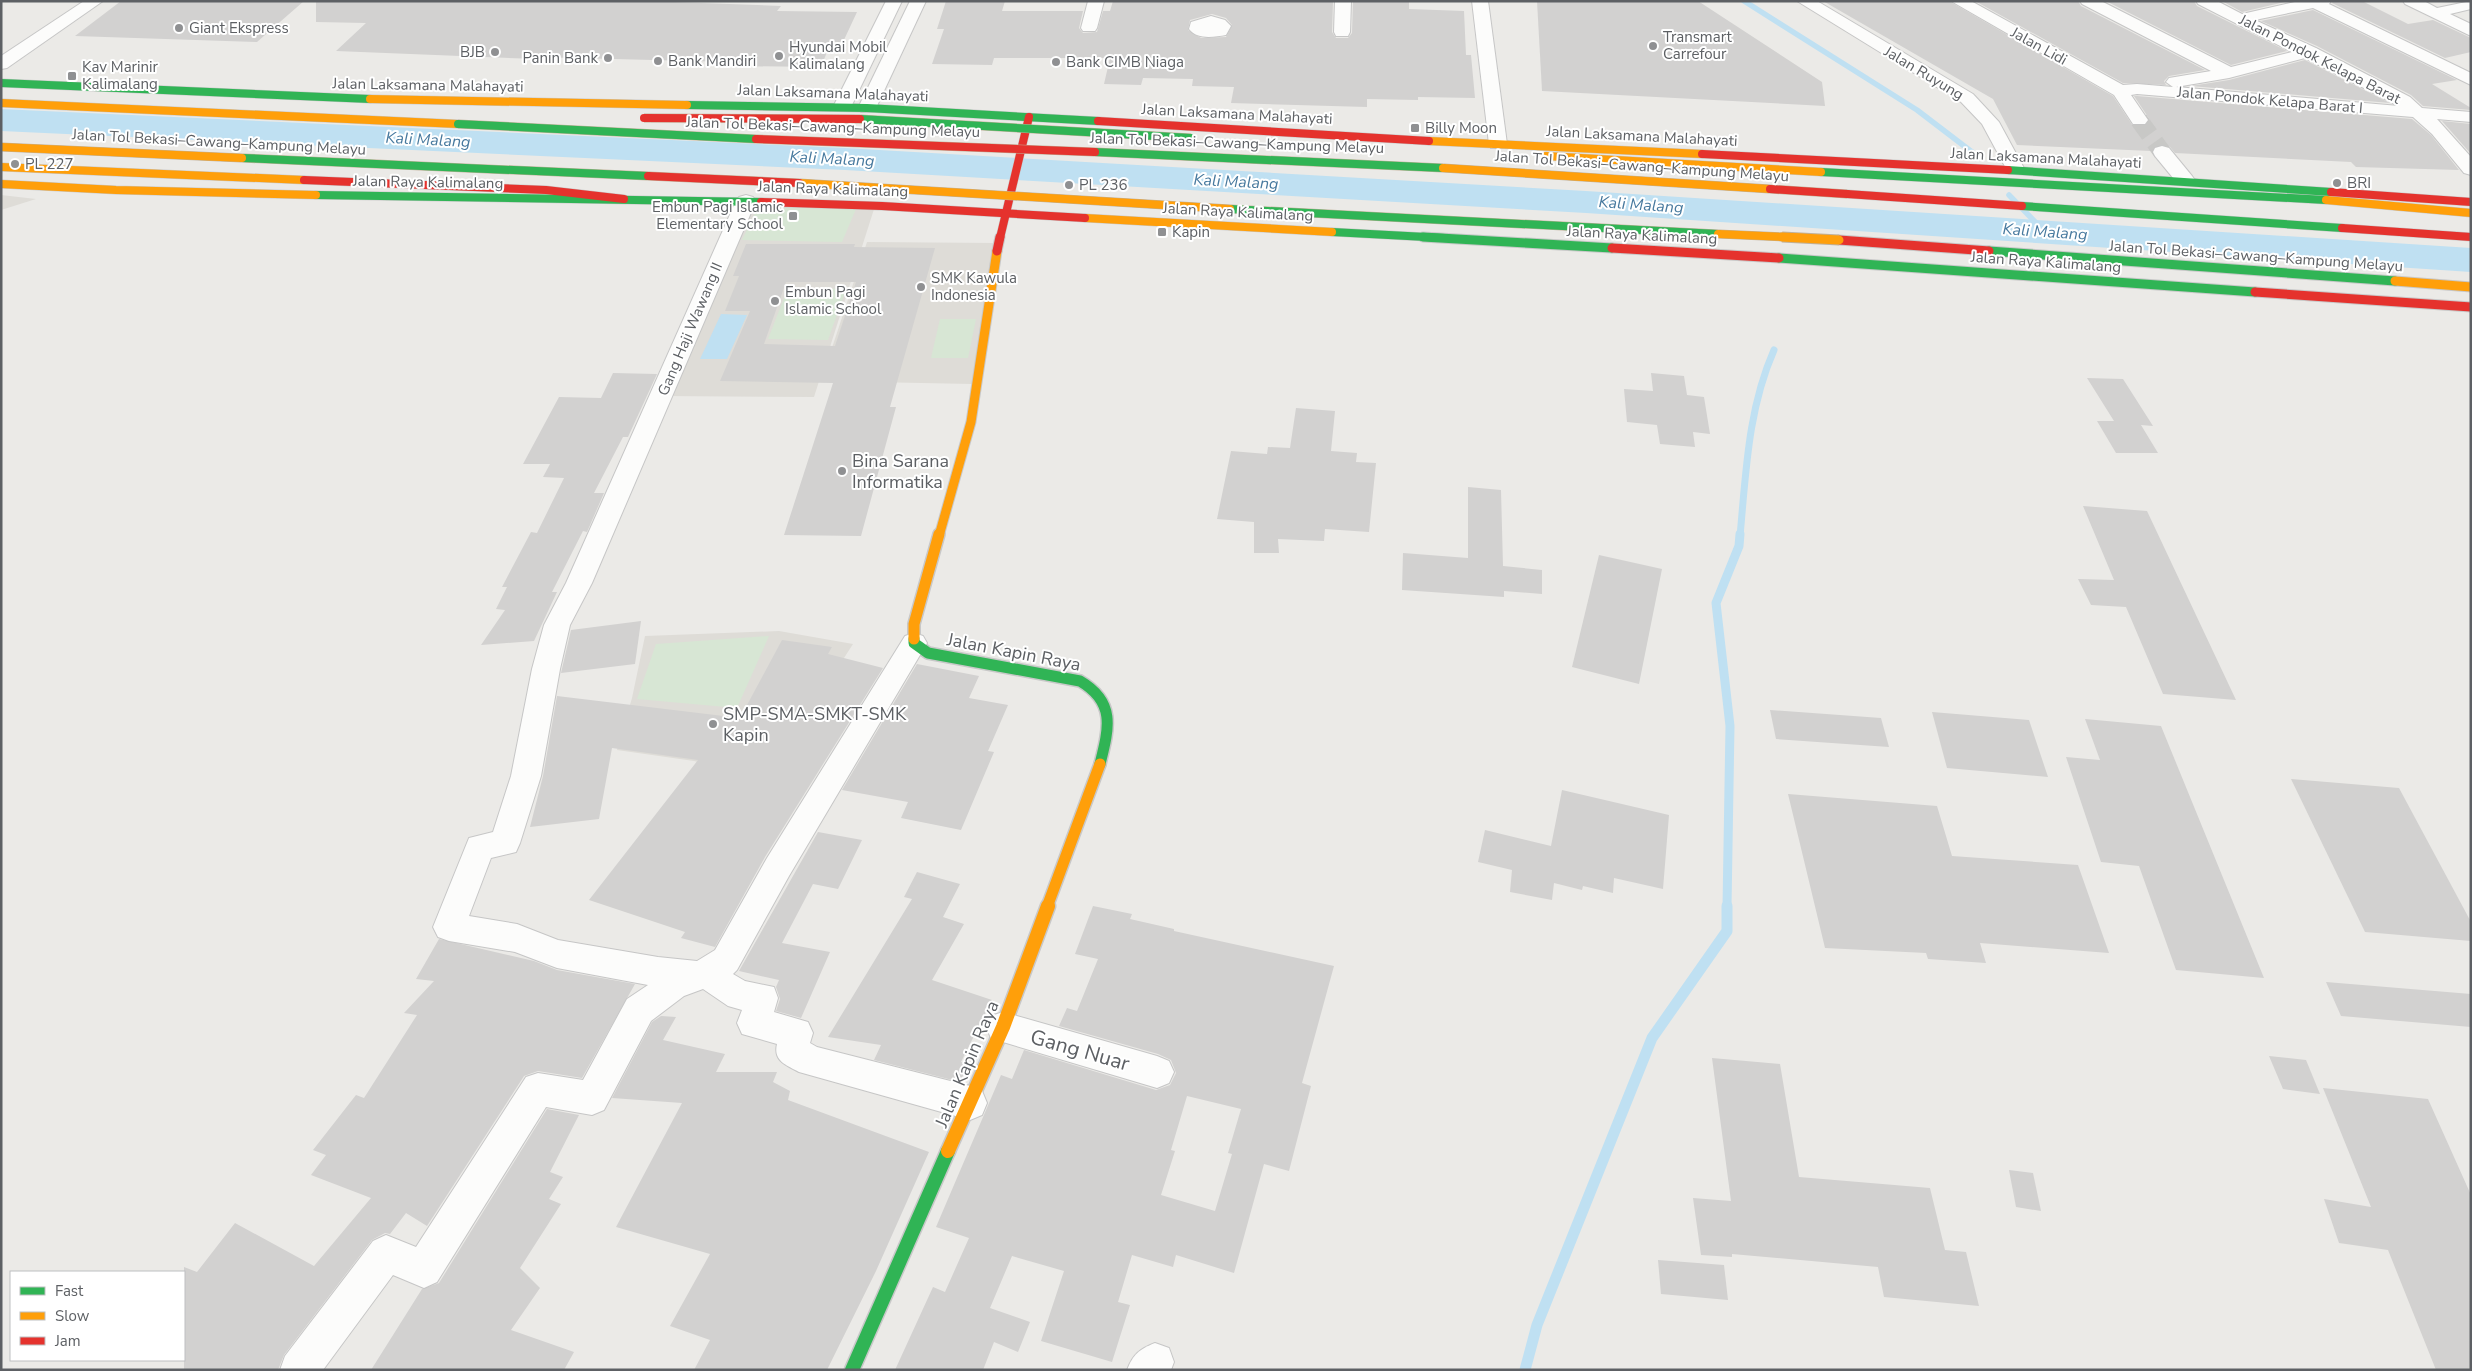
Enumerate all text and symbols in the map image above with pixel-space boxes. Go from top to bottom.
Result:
street label: Jalan Pondok Kelapa Barat [2235,9,2405,109]
place label: Giant Ekspress [189,18,289,38]
marker: Giant Ekspress [173,22,185,34]
street label: Jalan Lidi [2006,22,2071,70]
place label: Transmart Carrefour [1663,27,1732,64]
place label: Hyundai Mobil Kalimalang [789,37,887,74]
marker: Transmart Carrefour [1647,40,1659,52]
street label: Jalan Ruyung [1880,41,1967,105]
place label: BJB [460,42,485,62]
marker: BJB [489,46,501,58]
place label: Panin Bank [522,48,598,68]
marker: Hyundai Mobil Kalimalang [773,50,785,62]
place label: Bank Mandiri [668,51,756,71]
marker: Panin Bank [602,52,614,64]
place label: Bank CIMB Niaga [1066,52,1184,72]
marker: Bank Mandiri [652,55,664,67]
marker: Bank CIMB Niaga [1050,56,1062,68]
place label: Kav Marinir Kalimalang [82,57,158,94]
marker: Kav Marinir Kalimalang [66,70,78,82]
street label: Jalan Laksamana Malahayati [331,73,524,97]
street label: Jalan Laksamana Malahayati [736,80,929,106]
street label: Jalan Pondok Kelapa Barat I [2175,82,2364,118]
street label: Jalan Laksamana Malahayati [1140,99,1333,129]
street label: Jalan Tol Bekasi–Cawang–Kampung Melayu [684,112,981,142]
place label: Billy Moon [1425,118,1497,138]
street label: Jalan Laksamana Malahayati [1545,121,1738,151]
marker: Billy Moon [1409,122,1421,134]
street label: Jalan Tol Bekasi–Cawang–Kampung Melayu [70,124,367,160]
water label: Kali Malang [385,127,471,153]
street label: Jalan Tol Bekasi–Cawang–Kampung Melayu [1088,128,1385,158]
street label: Jalan Laksamana Malahayati [1949,143,2142,173]
water label: Kali Malang [789,146,875,172]
street label: Jalan Tol Bekasi–Cawang–Kampung Melayu [1493,146,1790,186]
place label: PL 227 [25,154,74,174]
marker: PL 227 [9,158,21,170]
water label: Kali Malang [1193,169,1279,195]
street label: Jalan Raya Kalimalang [352,171,503,193]
place label: BRI [2347,173,2371,193]
place label: PL 236 [1079,175,1128,195]
street label: Jalan Raya Kalimalang [756,176,909,202]
marker: BRI [2331,177,2343,189]
marker: PL 236 [1063,179,1075,191]
water label: Kali Malang [1598,191,1684,219]
place label: Embun Pagi Islamic Elementary School [652,197,784,234]
street label: Jalan Raya Kalimalang [1161,198,1314,226]
marker: Embun Pagi Islamic Elementary School [787,210,799,222]
water label: Kali Malang [2002,218,2088,246]
street label: Jalan Raya Kalimalang [1565,221,1718,249]
place label: Kapin [1172,222,1210,242]
marker: Kapin [1156,226,1168,238]
street label: Jalan Tol Bekasi–Cawang–Kampung Melayu [2107,236,2404,276]
street label: Jalan Raya Kalimalang [1969,247,2122,277]
street label: Gang Haji Wawang II [653,259,727,399]
place label: SMK Kawula Indonesia [931,268,1017,305]
marker: SMK Kawula Indonesia [915,281,927,293]
place label: Embun Pagi Islamic School [785,282,882,319]
marker: Embun Pagi Islamic School [769,295,781,307]
place label: Bina Sarana Informatika [852,449,949,494]
marker: Bina Sarana Informatika [836,465,848,477]
street label: Jalan Kapin Raya [944,627,1083,677]
place label: SMP-SMA-SMKT-SMK Kapin [723,702,907,747]
marker: SMP-SMA-SMKT-SMK Kapin [707,718,719,730]
street label: Jalan Kapin Raya [929,997,1005,1132]
street label: Gang Nuar [1027,1022,1133,1078]
legend [10,1271,185,1361]
text: Fast [55,1281,84,1301]
text: Slow [55,1306,90,1326]
text: Jam [54,1331,81,1351]

